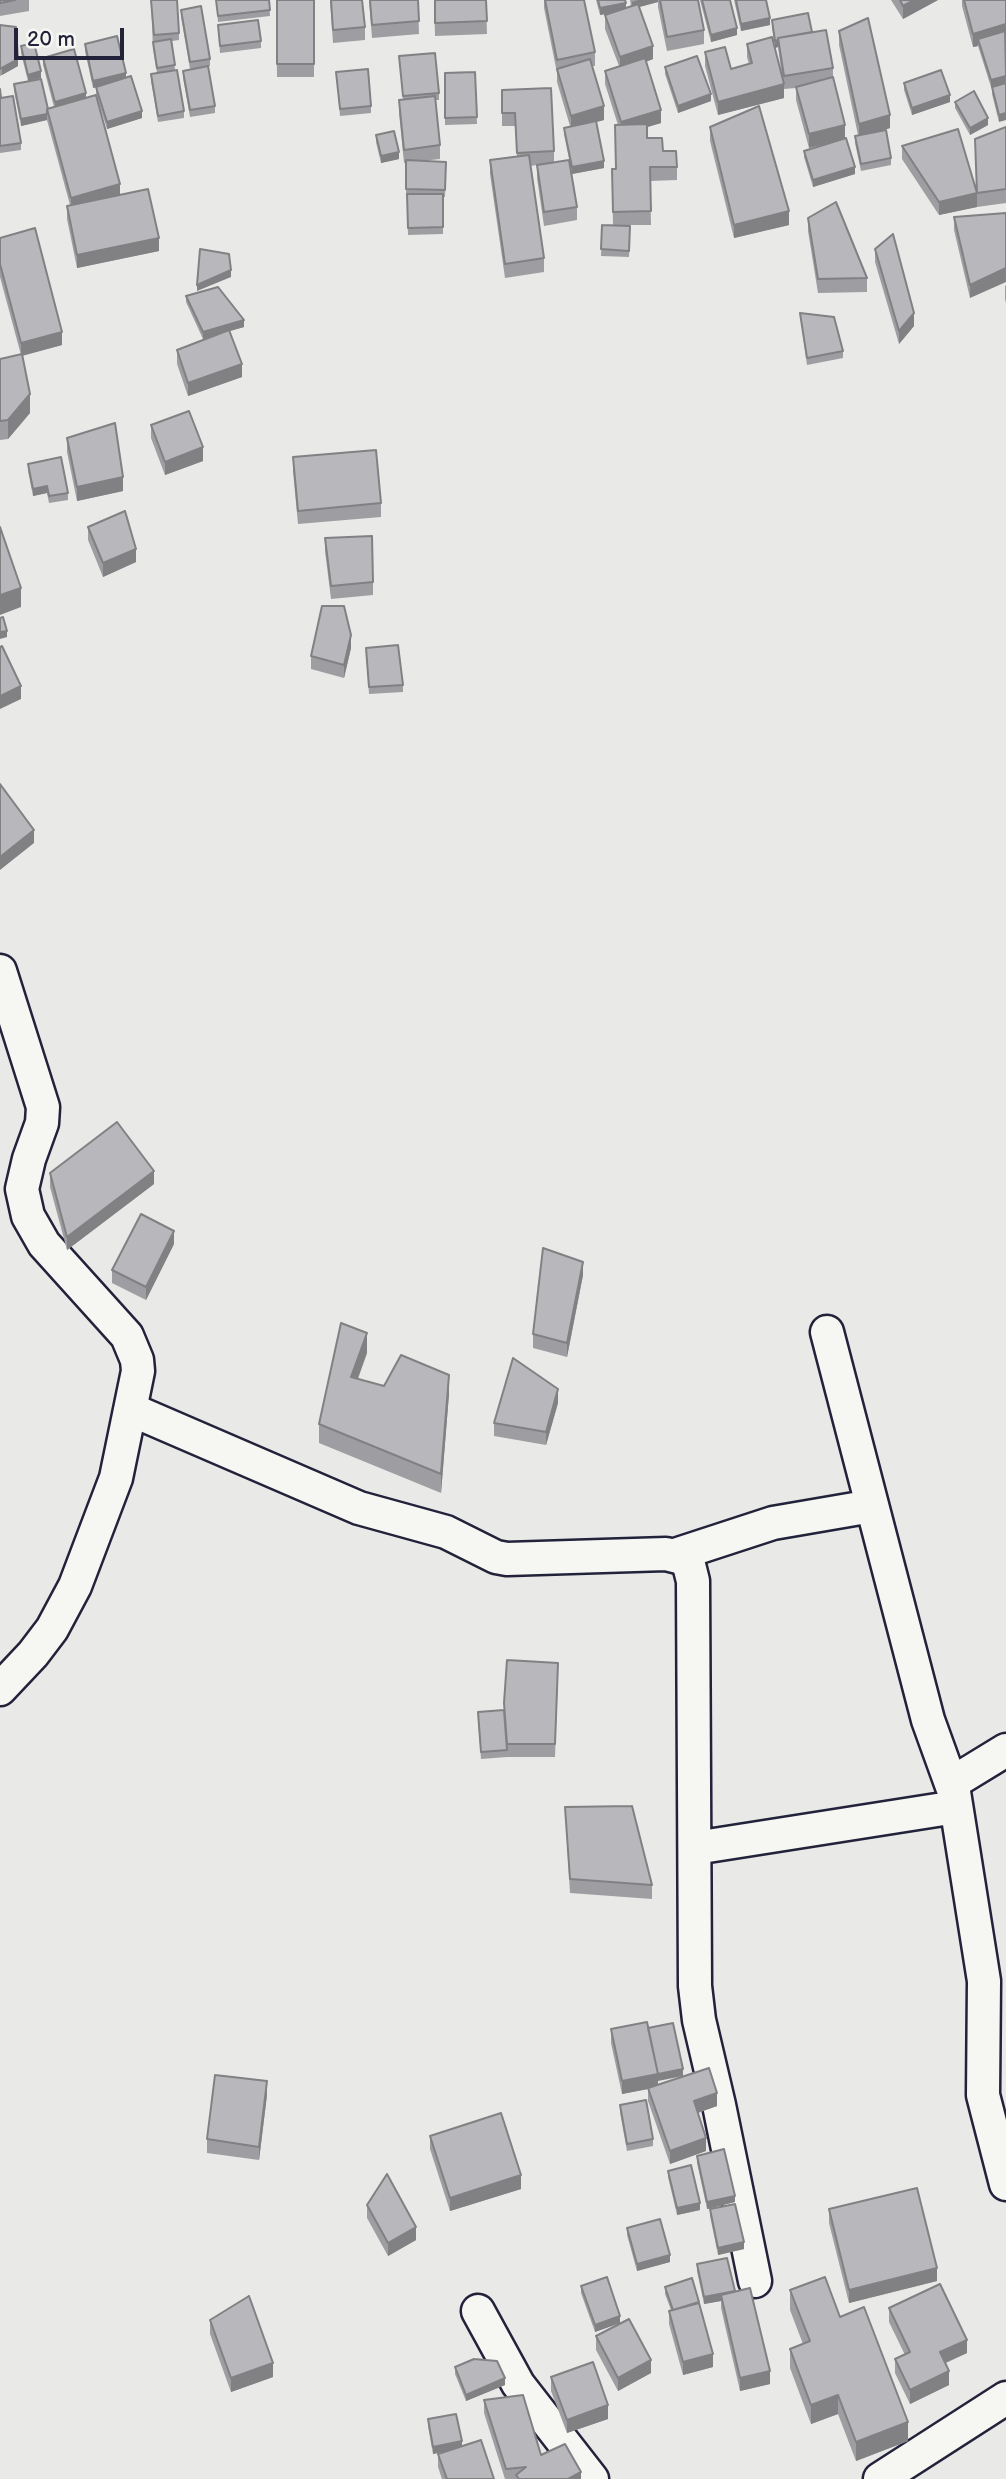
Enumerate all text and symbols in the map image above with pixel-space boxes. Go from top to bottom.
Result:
scale bar [18,14,128,58]
text: 20 m [27,27,75,52]

